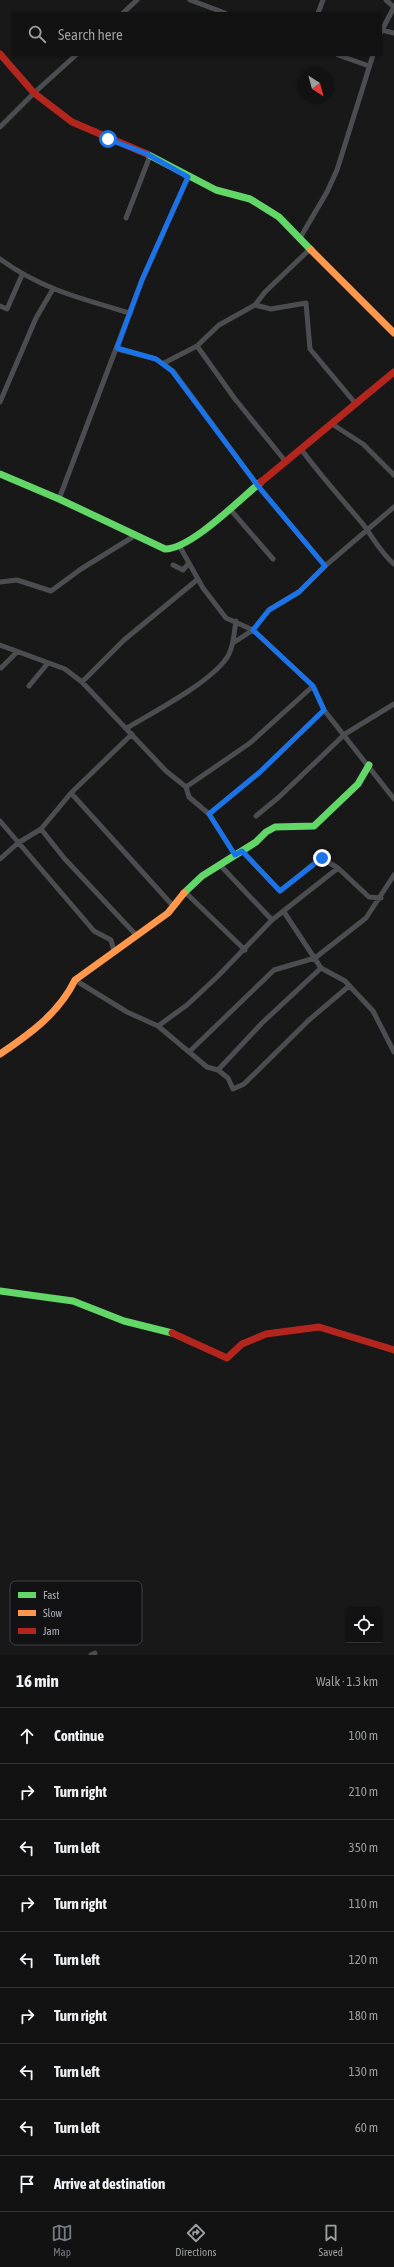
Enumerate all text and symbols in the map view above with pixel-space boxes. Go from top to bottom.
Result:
search box [12,12,382,56]
icon: search [26,23,48,45]
text: Search here [58,26,123,43]
north arrow [298,68,334,104]
route start [99,130,117,148]
route end [313,849,331,867]
legend [10,1581,142,1645]
text: Fast [43,1589,59,1601]
text: Slow [43,1607,62,1619]
map controls [346,1607,382,1643]
button: locate [346,1607,382,1643]
text: Jam [43,1625,60,1637]
text: 16 min [16,1671,59,1691]
text: Walk · 1.3 km [316,1674,378,1689]
icon: ahead [16,1725,38,1747]
text: Continue [54,1727,104,1744]
text: 100 m [349,1728,378,1743]
icon: right [16,1781,38,1803]
text: Turn right [54,1783,107,1800]
text: 210 m [349,1784,378,1799]
icon: left [16,1837,38,1859]
text: Turn left [54,1839,100,1856]
text: 350 m [349,1840,378,1855]
icon: right [16,1893,38,1915]
text: Turn right [54,1895,107,1912]
text: 110 m [349,1896,378,1911]
icon: left [16,1949,38,1971]
text: Turn left [54,1951,100,1968]
text: 120 m [349,1952,378,1967]
icon: right [16,2005,38,2027]
text: Turn right [54,2007,107,2024]
text: 180 m [349,2008,378,2023]
icon: left [16,2061,38,2083]
text: Turn left [54,2063,100,2080]
text: 130 m [349,2064,378,2079]
icon: left [16,2117,38,2139]
text: Turn left [54,2119,100,2136]
text: 60 m [355,2120,378,2135]
icon: arrive [16,2173,38,2195]
text: Arrive at destination [54,2175,165,2192]
tab: Map [51,2222,73,2258]
tab: Directions [175,2222,216,2258]
tab: Saved [319,2222,343,2258]

